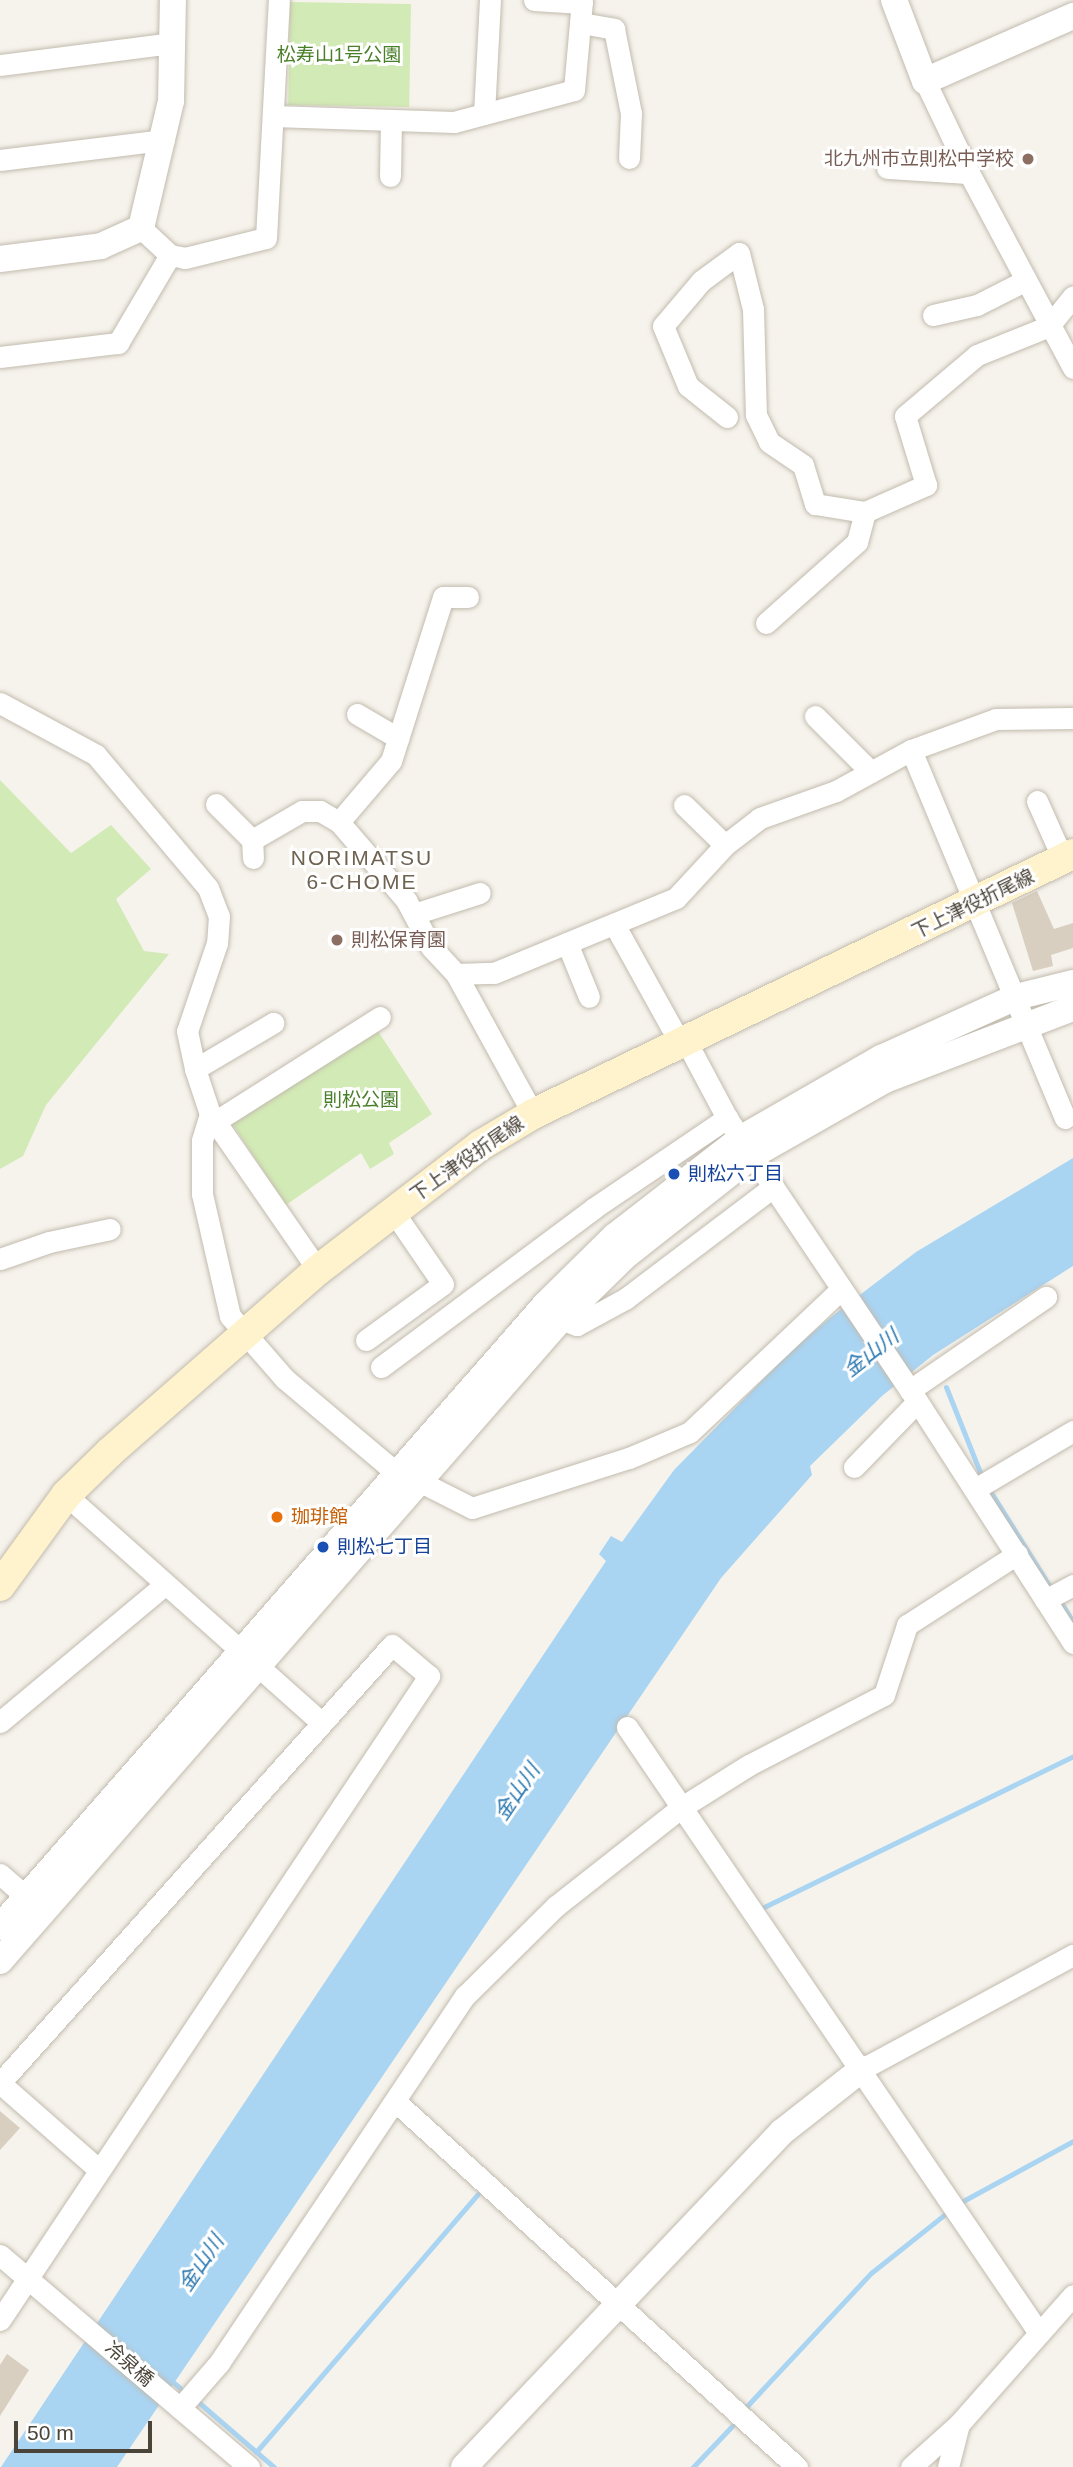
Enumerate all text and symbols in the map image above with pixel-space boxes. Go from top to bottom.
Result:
park label: 松寿山1号公園 [277,44,401,66]
place label: 北九州市立則松中学校 [824,148,1014,170]
marker: 北九州市立則松中学校 [1020,151,1036,167]
district label: NORIMATSU 6-CHOME [292,845,432,895]
street label: 下上津役折尾線 [908,865,1038,943]
place label: 則松保育園 [351,929,446,951]
marker: 則松保育園 [329,932,345,948]
park label: 則松公園 [323,1089,399,1111]
street label: 下上津役折尾線 [406,1112,528,1206]
place label: 則松六丁目 [688,1163,783,1185]
marker: 則松六丁目 [666,1166,682,1182]
water label: 金山川 [838,1324,904,1382]
place label: 珈琲館 [291,1506,348,1528]
marker: 珈琲館 [269,1509,285,1525]
place label: 則松七丁目 [337,1536,432,1558]
marker: 則松七丁目 [315,1539,331,1555]
water label: 金山川 [489,1759,545,1825]
water label: 金山川 [173,2230,229,2296]
street label: 冷泉橋 [100,2337,158,2391]
scale bar [18,2408,156,2452]
text: 50 m [27,2421,74,2444]

